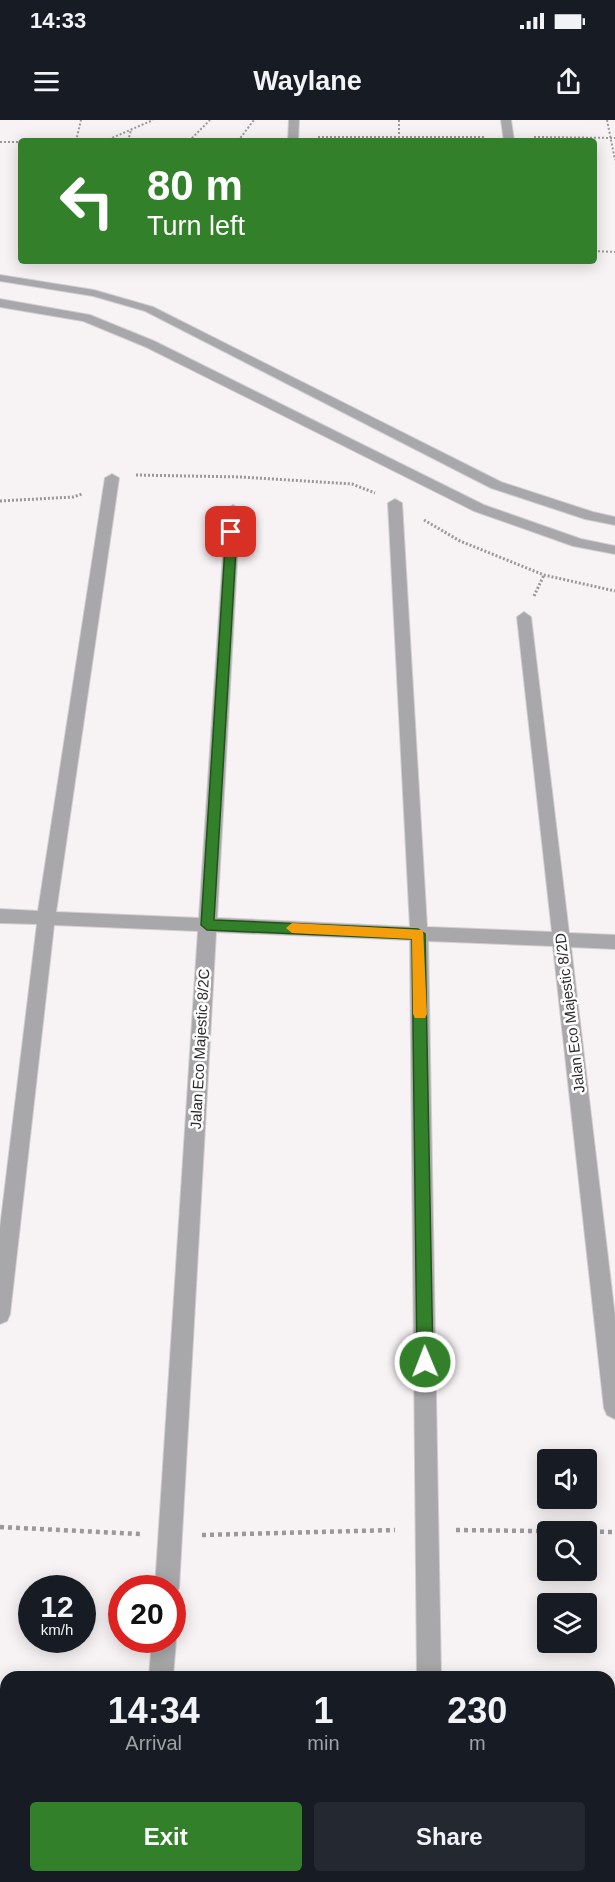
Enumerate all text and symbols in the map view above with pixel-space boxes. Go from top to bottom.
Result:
text: 14:33 [30,8,86,33]
icon: menu [30,65,63,98]
icon: share [552,65,585,98]
text: Waylane [253,66,362,96]
icon: left [48,162,126,240]
text: 80 m [147,162,243,209]
text: Turn left [147,211,245,241]
pin [205,506,256,557]
icon: arrive [214,515,247,548]
street label: Jalan Eco Majestic 8/2D [551,932,588,1094]
street label: Jalan Eco Majestic 8/2C [187,968,212,1130]
position arrow [393,1330,457,1394]
map controls [537,1449,597,1653]
button: sound [537,1449,597,1509]
button: search [537,1521,597,1581]
speed limit sign: 20 [108,1575,186,1653]
text: 12 [40,1590,74,1623]
button: layers [537,1593,597,1653]
text: km/h [41,1621,73,1638]
text: 14:34 [108,1690,200,1731]
text: 1 [313,1690,333,1731]
text: 230 [447,1690,507,1731]
text: Arrival [125,1732,182,1754]
text: min [307,1732,340,1754]
text: m [469,1732,486,1754]
button: Exit [30,1802,302,1871]
button: Share [314,1802,585,1871]

